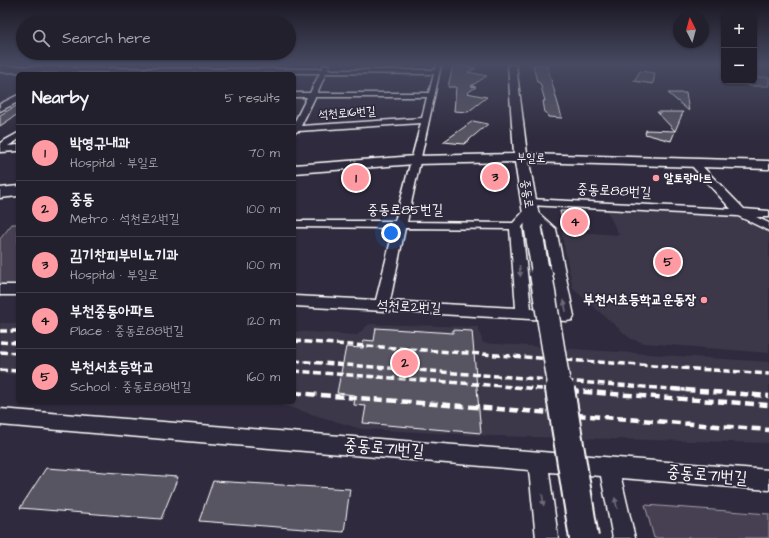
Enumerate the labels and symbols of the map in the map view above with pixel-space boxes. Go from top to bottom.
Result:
north arrow [673,12,709,48]
street label: 석천로16번길 [318,102,377,123]
street label: 부일로 [516,149,546,167]
pin: 3 [482,162,508,192]
pin: 1 [343,163,369,193]
place label: 알토랑마트 [664,170,713,187]
marker: 알토랑마트 [651,173,661,183]
street label: 중동로 [516,178,538,210]
street label: 중동로88번길 [576,179,652,203]
street label: 중동로85번길 [367,200,443,220]
pin: 4 [562,207,588,237]
your location [381,223,401,243]
pin: 5 [655,247,681,277]
one-way arrow [517,265,524,277]
place label: 부천서초등학교운동장 [583,290,697,310]
street label: 석천로2번길 [376,295,442,319]
marker: 부천서초등학교운동장 [699,295,709,305]
one-way arrow [562,300,568,312]
pin: 2 [392,348,418,378]
street label: 중동로71번길 [343,433,426,464]
street label: 중동로71번길 [666,460,749,491]
one-way arrow [539,494,546,506]
one-way arrow [613,496,619,509]

